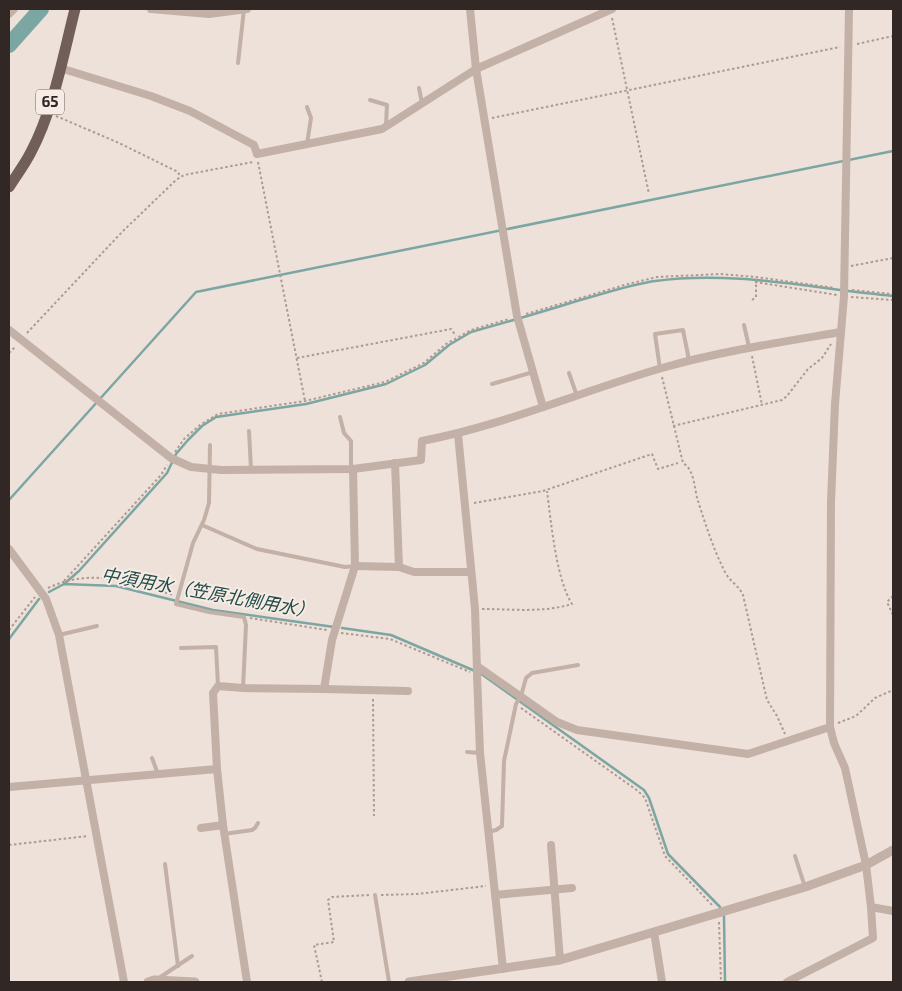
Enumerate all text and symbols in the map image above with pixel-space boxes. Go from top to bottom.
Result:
road number: 65 [36,90,64,114]
water label: 中須用水（笠原北側用水） [100,562,316,622]

